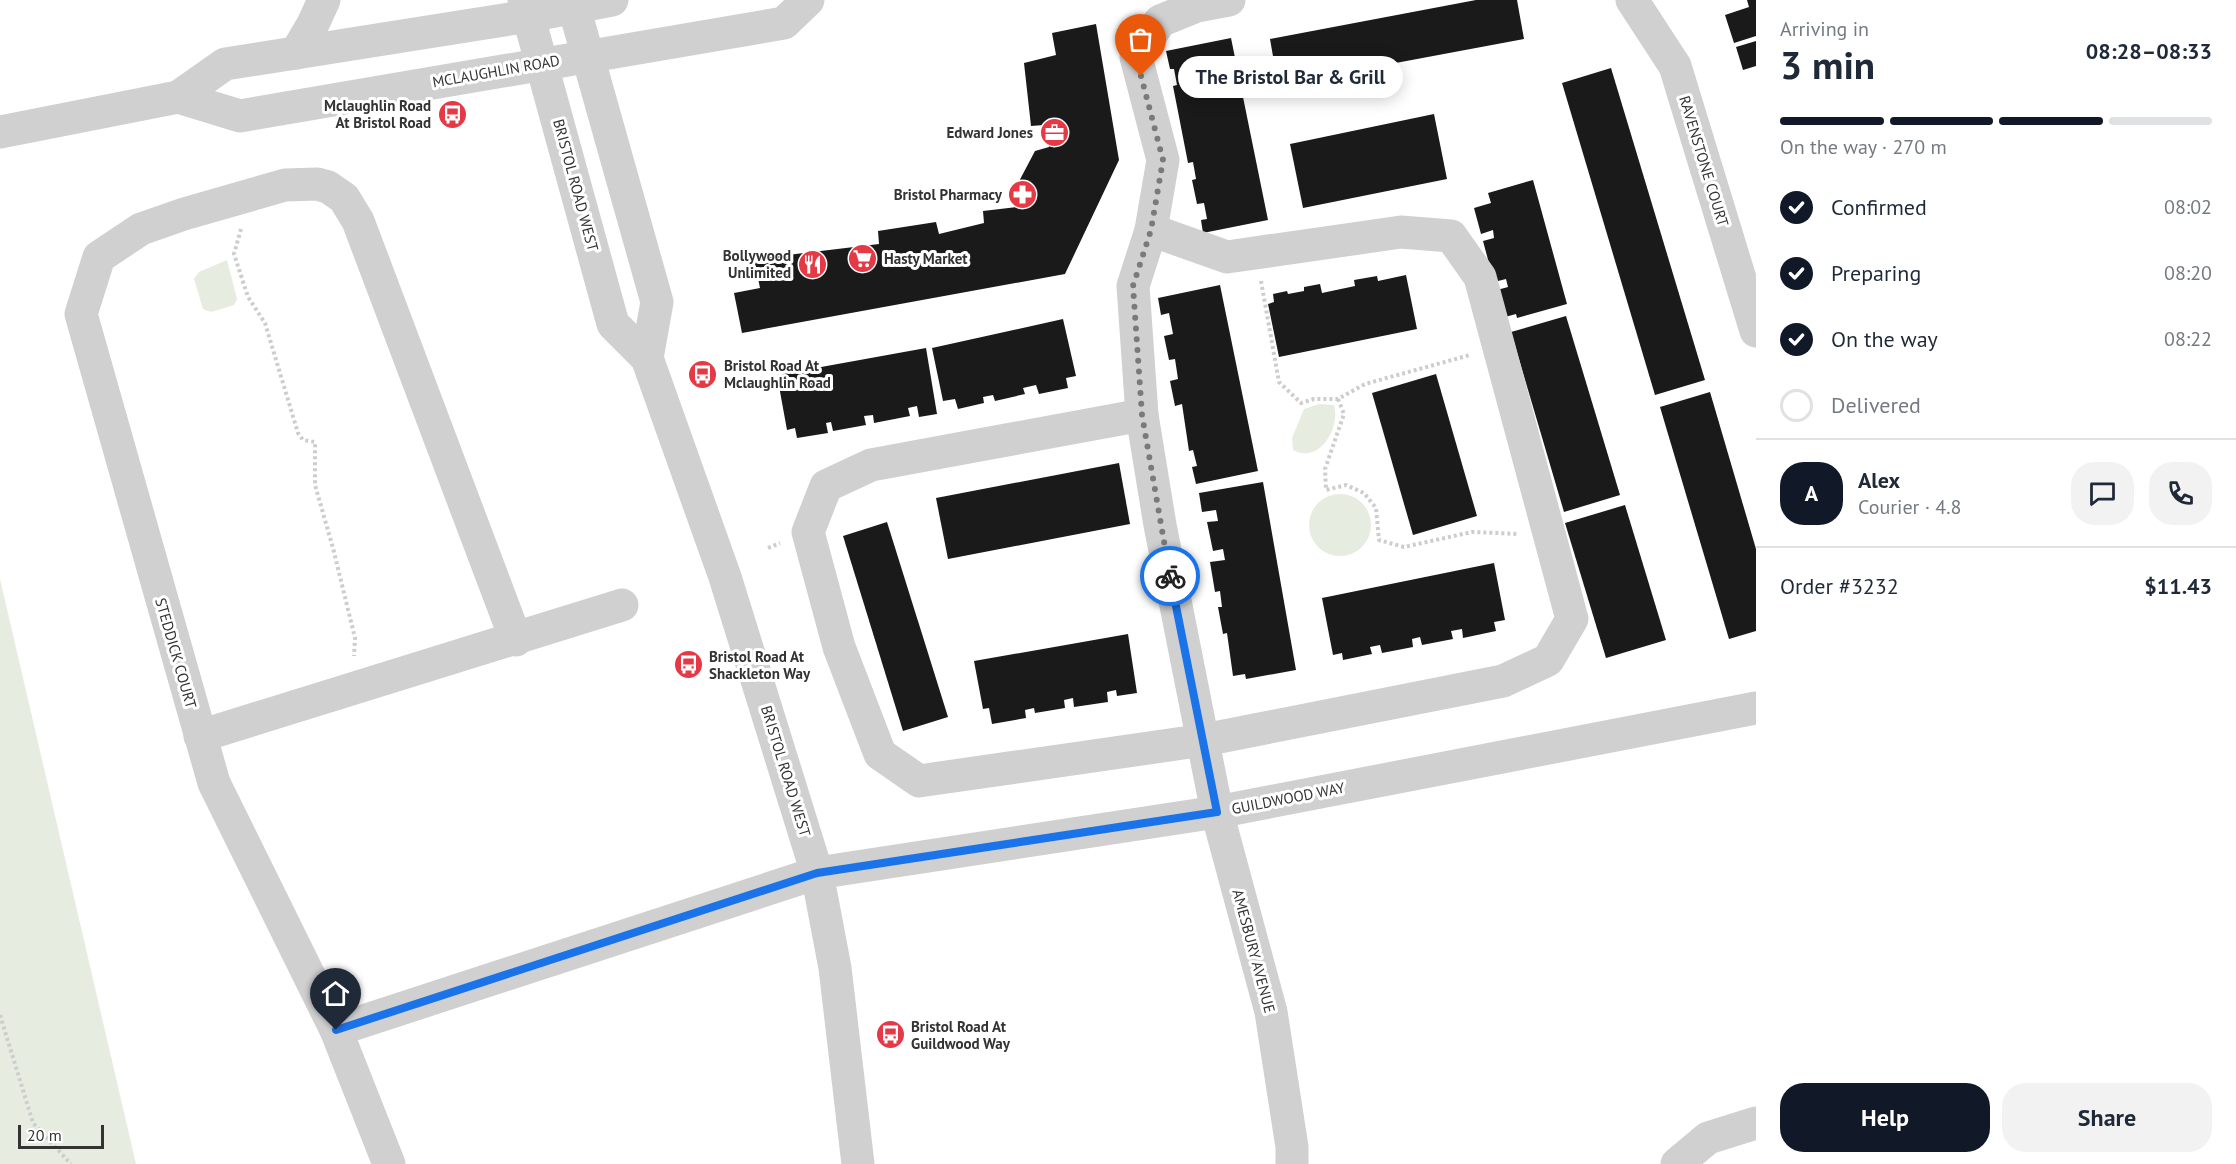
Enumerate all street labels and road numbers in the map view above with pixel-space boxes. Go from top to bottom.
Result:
street label: MCLAUGHLIN ROAD [431,50,561,92]
street label: RAVENSTONE COURT [1675,93,1733,229]
street label: BRISTOL ROAD WEST [549,117,603,254]
street label: STEDDICK COURT [151,596,201,711]
street label: BRISTOL ROAD WEST [757,703,815,840]
street label: GUILDWOOD WAY [1230,778,1347,818]
street label: AMESBURY AVENUE [1228,887,1280,1015]

